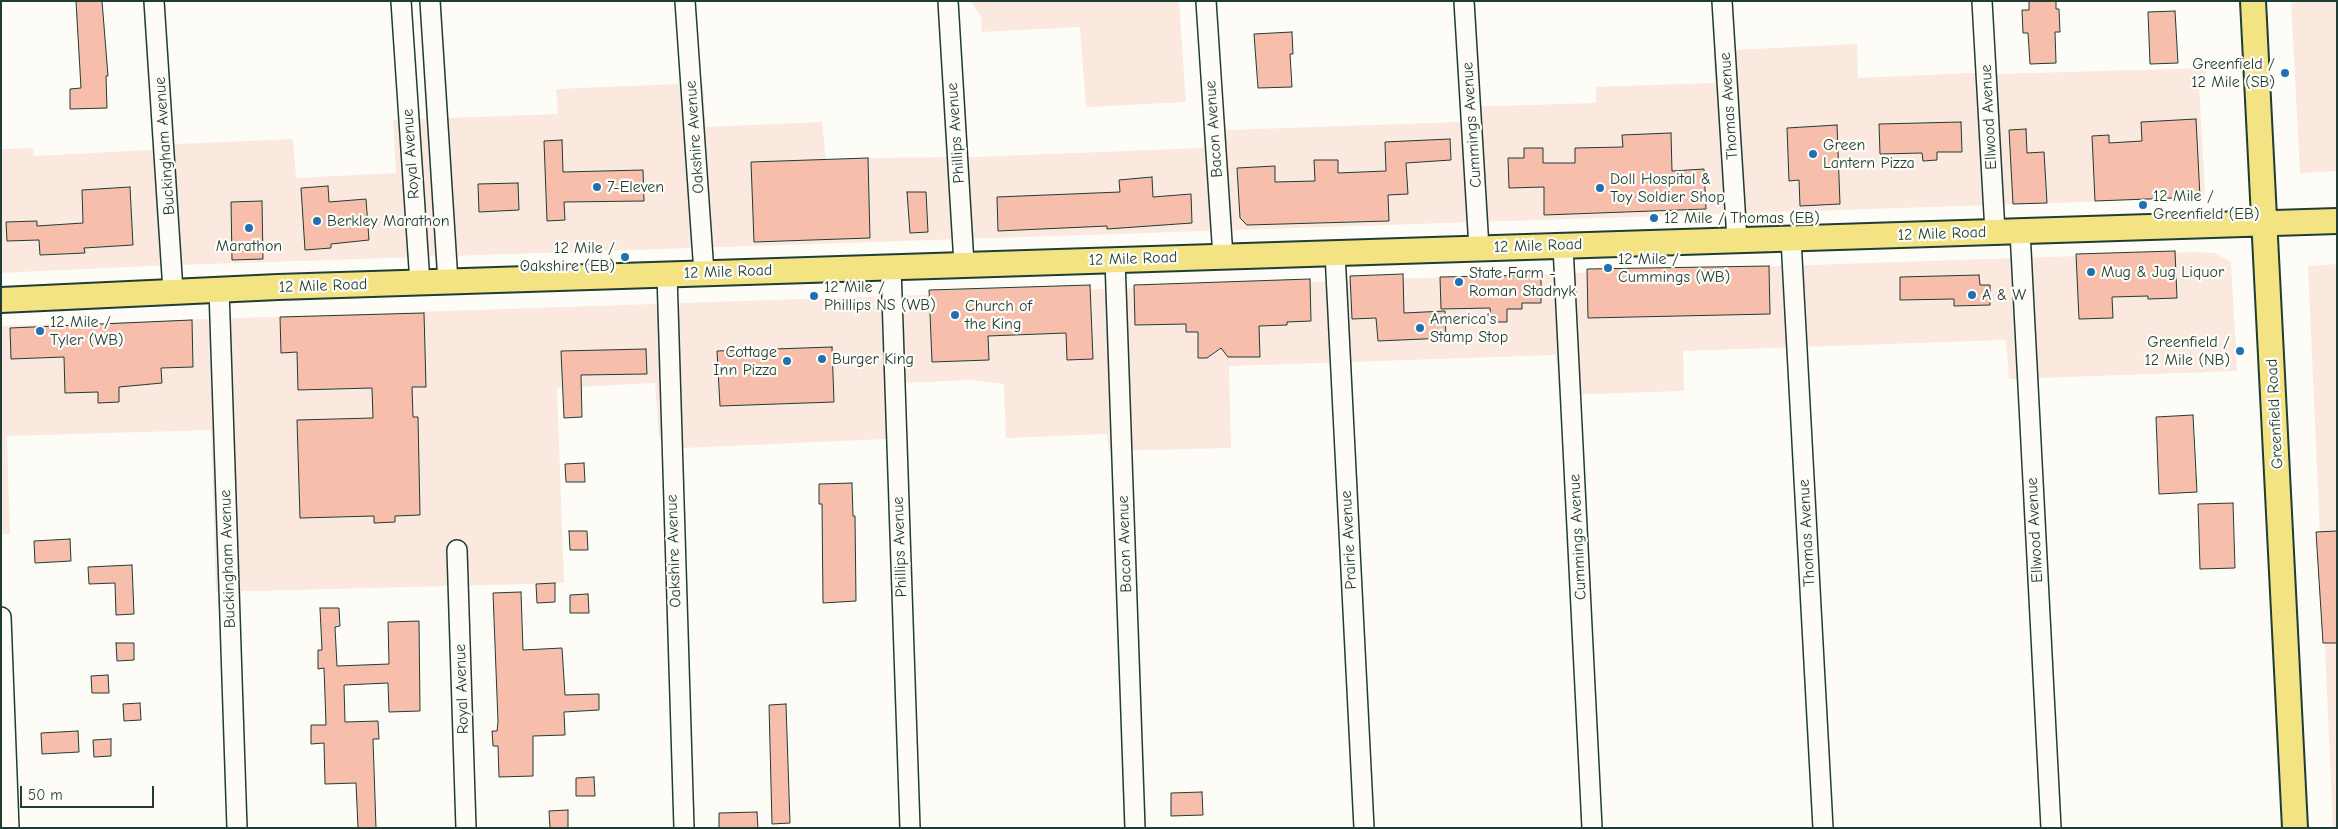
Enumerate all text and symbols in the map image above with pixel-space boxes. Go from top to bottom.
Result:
street label: Thomas Avenue [1716,52,1742,160]
place label: Greenfield / 12 Mile (SB) [2191,54,2275,92]
street label: Cummings Avenue [1458,61,1486,189]
street label: Ellwood Avenue [1977,64,2001,170]
marker: Greenfield / 12 Mile (SB) [2279,67,2291,79]
street label: Buckingham Avenue [151,76,179,216]
street label: Oakshire Avenue [681,80,709,194]
street label: Bacon Avenue [1201,80,1227,178]
street label: Phillips Avenue [943,82,969,184]
street label: Royal Avenue [398,108,424,200]
place label: Green Lantern Pizza [1823,135,1915,173]
marker: Green Lantern Pizza [1807,148,1819,160]
place label: Doll Hospital & Toy Soldier Shop [1610,169,1725,207]
place label: 7-Eleven [607,177,664,197]
marker: 7-Eleven [591,181,603,193]
marker: Doll Hospital & Toy Soldier Shop [1594,182,1606,194]
place label: 12 Mile / Greenfield (EB) [2153,186,2259,224]
marker: 12 Mile / Greenfield (EB) [2137,199,2149,211]
place label: 12 Mile / Thomas (EB) [1664,208,1820,228]
place label: Berkley Marathon [327,211,449,231]
marker: 12 Mile / Thomas (EB) [1648,212,1660,224]
marker: Berkley Marathon [311,215,323,227]
marker: Marathon [243,222,255,234]
street label: 12 Mile Road [1897,223,1987,245]
street label: 12 Mile Road [1493,235,1583,257]
place label: Marathon [216,236,282,256]
place label: 12 Mile / Oakshire (EB) [520,238,615,276]
street label: 12 Mile Road [1088,248,1178,270]
place label: 12 Mile / Cummings (WB) [1618,249,1730,287]
marker: 12 Mile / Oakshire (EB) [619,251,631,263]
street label: 12 Mile Road [683,261,773,283]
marker: 12 Mile / Cummings (WB) [1602,262,1614,274]
place label: Mug & Jug Liquor [2101,262,2224,282]
place label: State Farm - Roman Stadnyk [1469,263,1576,301]
marker: Mug & Jug Liquor [2085,266,2097,278]
street label: 12 Mile Road [278,275,368,297]
marker: State Farm - Roman Stadnyk [1453,276,1465,288]
place label: 12 Mile / Phillips NS (WB) [824,277,936,315]
place label: A & W [1982,285,2026,305]
marker: A & W [1966,289,1978,301]
marker: 12 Mile / Phillips NS (WB) [808,290,820,302]
place label: Church of the King [965,296,1032,334]
marker: Church of the King [949,309,961,321]
place label: America's Stamp Stop [1430,309,1508,347]
place label: 12 Mile / Tyler (WB) [50,312,124,350]
marker: America's Stamp Stop [1414,322,1426,334]
marker: 12 Mile / Tyler (WB) [34,325,46,337]
place label: Greenfield / 12 Mile (NB) [2145,332,2230,370]
place label: Cottage Inn Pizza [713,342,777,380]
marker: Greenfield / 12 Mile (NB) [2234,345,2246,357]
place label: Burger King [832,349,914,369]
marker: Burger King [816,353,828,365]
marker: Cottage Inn Pizza [781,355,793,367]
street label: Greenfield Road [2263,358,2287,470]
street label: Cummings Avenue [1565,474,1591,600]
street label: Ellwood Avenue [2023,477,2047,583]
street label: Thomas Avenue [1795,479,1819,587]
street label: Buckingham Avenue [216,489,240,629]
street label: Prairie Avenue [1337,490,1361,590]
street label: Oakshire Avenue [662,494,686,608]
street label: Bacon Avenue [1114,495,1136,593]
street label: Phillips Avenue [889,496,911,598]
street label: Royal Avenue [451,643,473,735]
scale bar [22,776,156,808]
text: 50 m [28,786,63,804]

